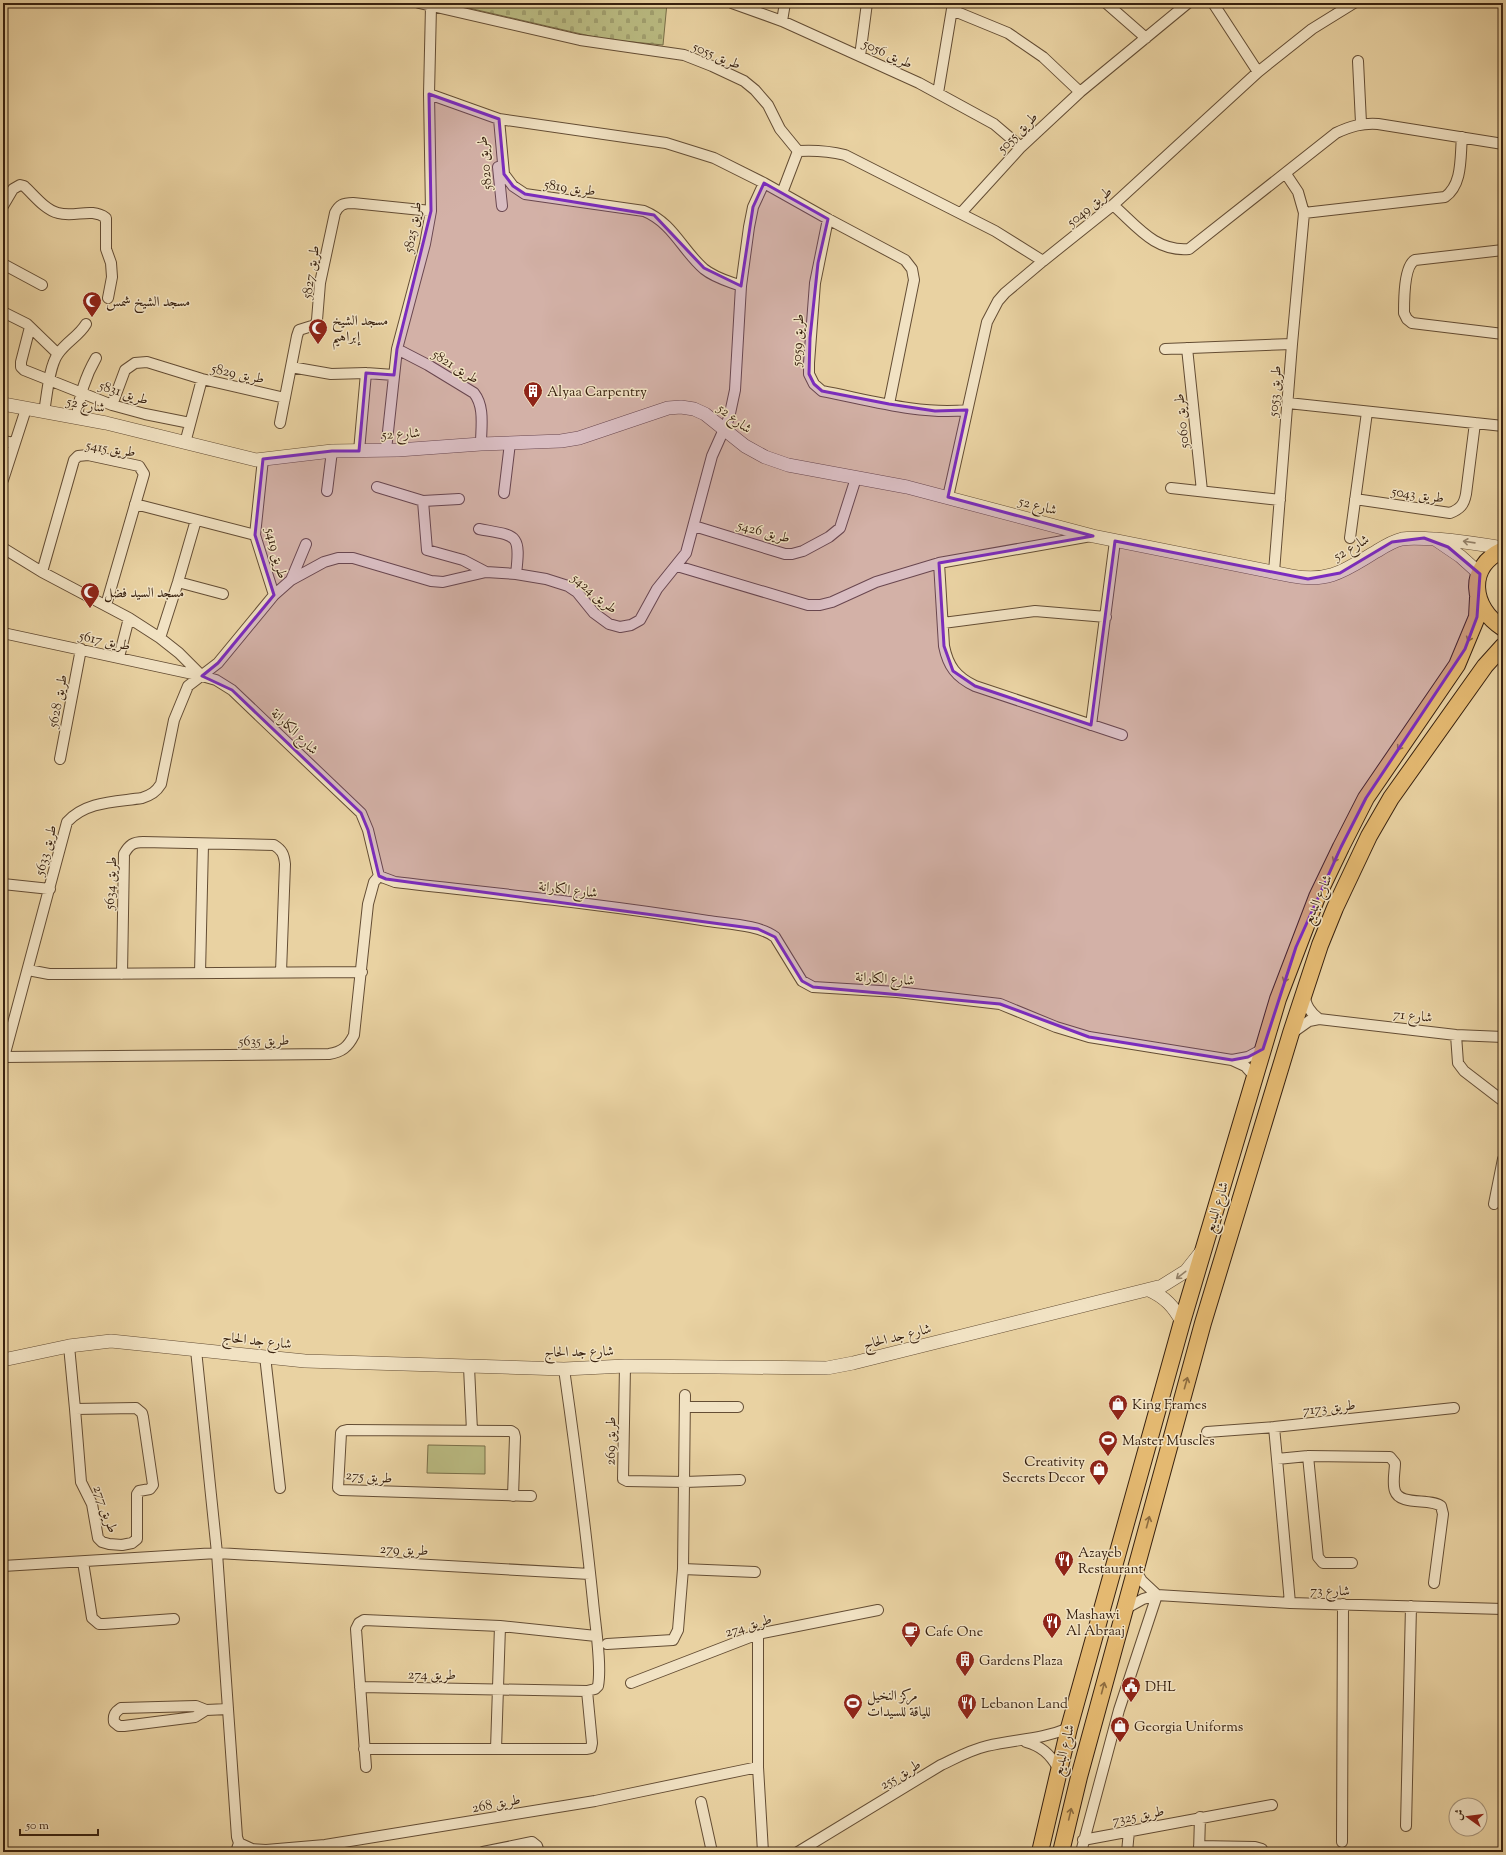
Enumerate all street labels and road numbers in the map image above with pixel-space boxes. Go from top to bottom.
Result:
street label: طريق 5056 [858,34,915,75]
street label: طريق 5055 [688,37,743,76]
street label: طريق 5055 [993,108,1043,159]
street label: طريق 5820 [473,135,499,192]
street label: طريق 5819 [542,175,597,202]
street label: طريق 5049 [1062,183,1117,233]
street label: طريق 5825 [399,200,428,255]
street label: طريق 5827 [298,244,326,301]
street label: طريق 5059 [788,313,810,368]
street label: طريق 5821 [427,345,482,390]
street label: طريق 5829 [208,359,266,390]
street label: طريق 5053 [1264,365,1288,418]
street label: طريق 5831 [95,376,151,411]
street label: شارع 52 [64,392,107,419]
street label: طريق 5060 [1170,392,1196,450]
street label: شارع 52 [712,399,755,439]
street label: شارع 52 [380,424,421,446]
street label: طريق 5415 [83,436,137,464]
street label: طريق 5043 [1389,482,1445,510]
street label: شارع 52 [1015,492,1059,522]
street label: طريق 5426 [734,516,792,550]
street label: طريق 5419 [258,525,291,581]
street label: شارع 52 [1329,530,1374,568]
street label: طريق 5424 [566,569,621,620]
street label: طريق 5617 [76,627,132,657]
street label: طريق 5628 [44,673,74,731]
street label: شارع الكارانة [265,705,322,760]
street label: طريق 5633 [30,823,63,879]
street label: طريق 5634 [101,856,123,911]
street label: شارع البديع [1299,872,1340,929]
street label: شارع الكارانة [537,877,598,905]
street label: شارع الكارانة [855,968,915,992]
street label: شارع 71 [1392,1005,1433,1029]
street label: طريق 5635 [237,1032,290,1052]
street label: شارع البديع [1201,1180,1237,1236]
street label: شارع جد الحاج [861,1320,934,1357]
street label: شارع جد الحاج [221,1328,293,1357]
street label: شارع جد الحاج [544,1342,614,1365]
street label: طريق 7173 [1302,1396,1357,1422]
street label: طريق 269 [602,1416,622,1466]
street label: طريق 275 [345,1466,393,1490]
street label: طريق 277 [87,1483,122,1536]
street label: طريق 279 [379,1540,429,1562]
street label: شارع 73 [1310,1582,1350,1602]
street label: طريق 274 [723,1610,775,1644]
street label: طريق 274 [408,1666,456,1686]
street label: شارع البديع [1049,1723,1083,1779]
street label: طريق 255 [877,1756,925,1796]
street label: طريق 268 [470,1791,522,1819]
street label: طريق 7325 [1111,1802,1166,1832]

